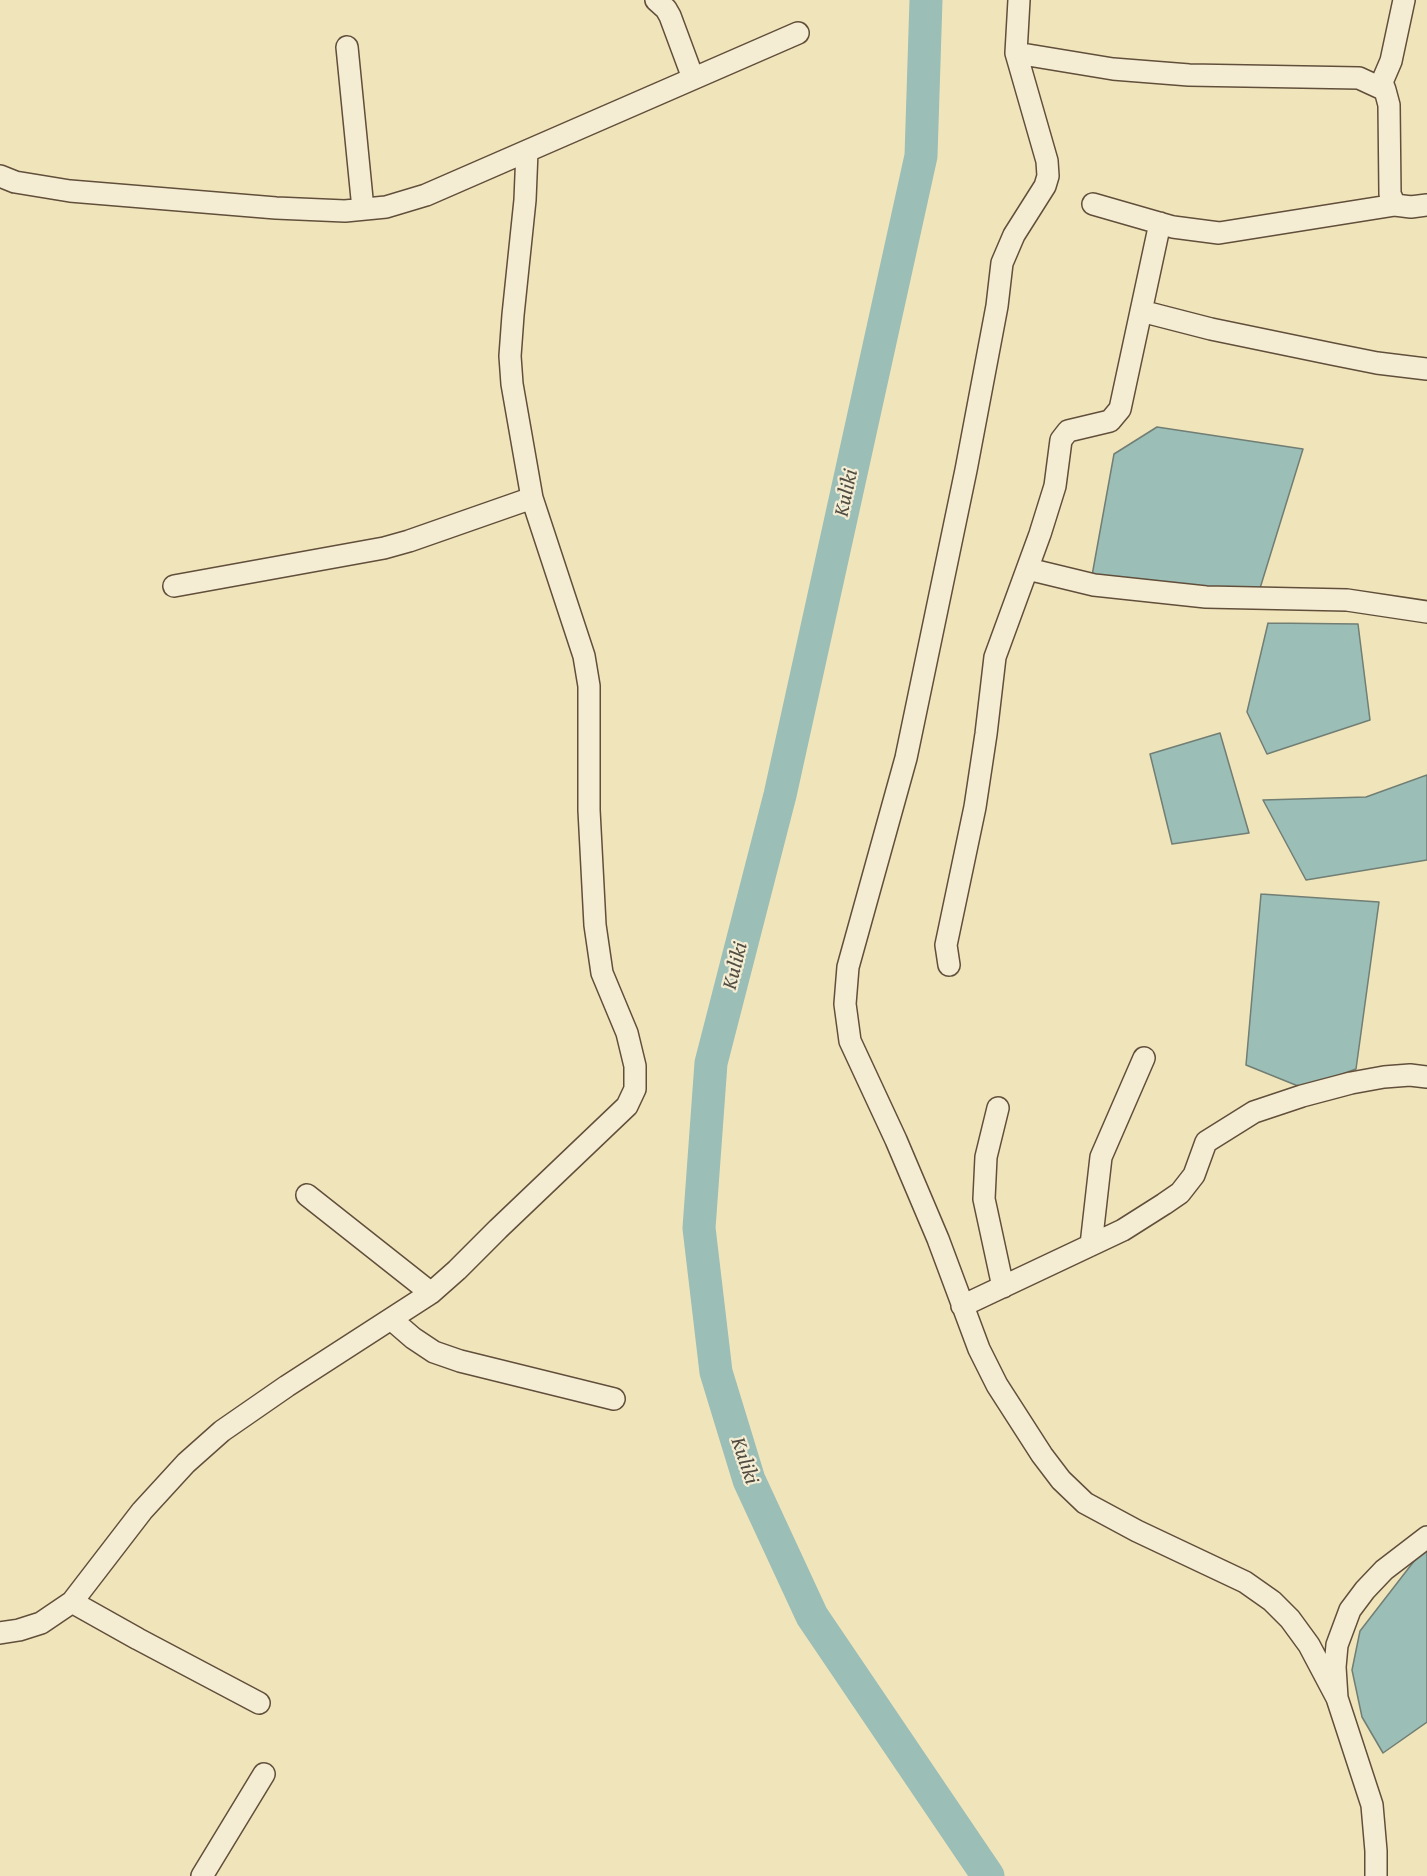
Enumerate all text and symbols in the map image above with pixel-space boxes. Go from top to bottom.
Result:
water label: Kuliki [830,467,864,519]
water label: Kuliki [718,940,754,992]
water label: Kuliki [724,1434,764,1488]

